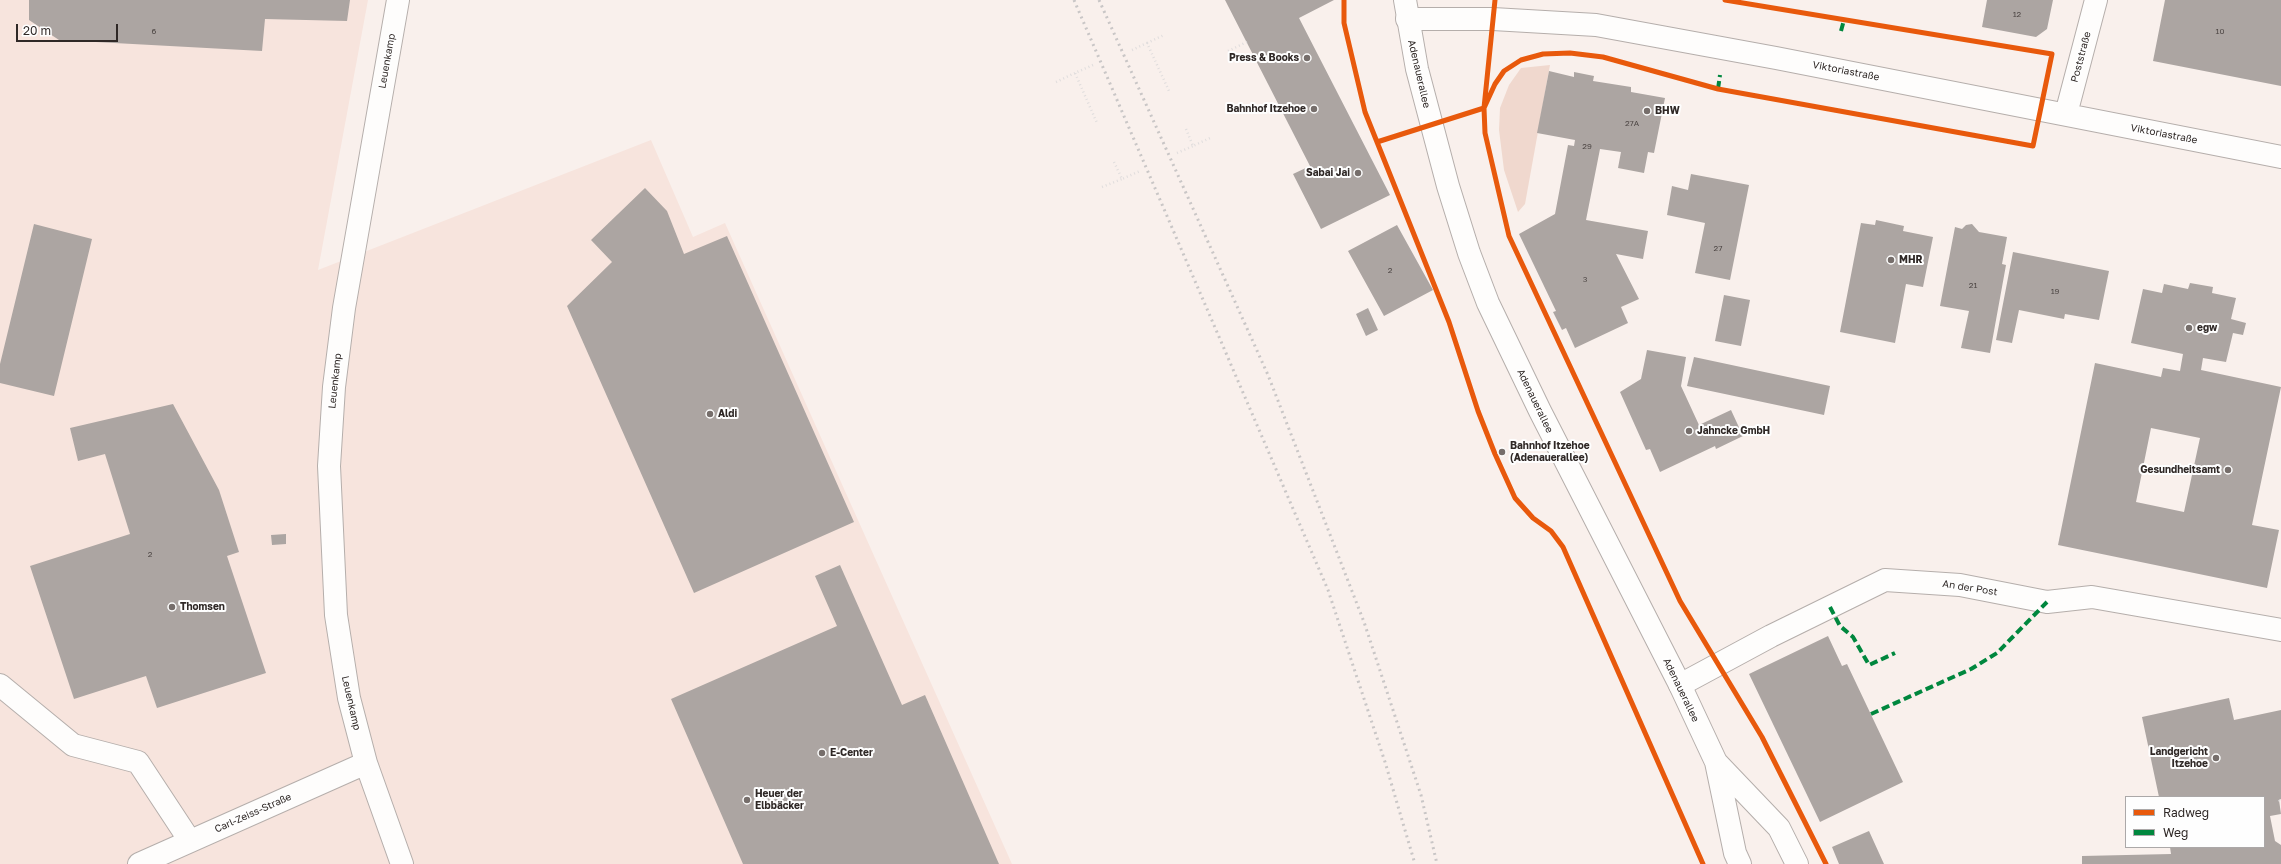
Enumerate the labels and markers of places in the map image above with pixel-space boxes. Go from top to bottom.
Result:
place label: Press & Books [1229,52,1299,64]
marker: Press & Books [1302,53,1312,63]
place label: Bahnhof Itzehoe [1226,103,1306,115]
marker: Bahnhof Itzehoe [1309,104,1319,114]
place label: BHW [1655,105,1680,117]
marker: BHW [1642,106,1652,116]
place label: Sabai Jai [1306,167,1350,179]
marker: Sabai Jai [1353,168,1363,178]
place label: MHR [1899,254,1922,266]
marker: MHR [1886,255,1896,265]
place label: egw [2197,322,2217,334]
marker: egw [2184,323,2194,333]
place label: Aldi [718,408,737,420]
marker: Aldi [705,409,715,419]
place label: Jahncke GmbH [1697,425,1770,437]
marker: Jahncke GmbH [1684,426,1694,436]
place label: Bahnhof Itzehoe (Adenauerallee) [1510,440,1590,464]
marker: Bahnhof Itzehoe (Adenauerallee) [1497,447,1507,457]
place label: Gesundheitsamt [2140,464,2220,476]
marker: Gesundheitsamt [2223,465,2233,475]
place label: Thomsen [180,601,225,613]
marker: Thomsen [167,602,177,612]
place label: Landgericht Itzehoe [2150,746,2208,770]
place label: E-Center [830,747,873,759]
marker: E-Center [817,748,827,758]
marker: Landgericht Itzehoe [2211,753,2221,763]
place label: Heuer der Elbbäcker [755,788,804,812]
marker: Heuer der Elbbäcker [742,795,752,805]

